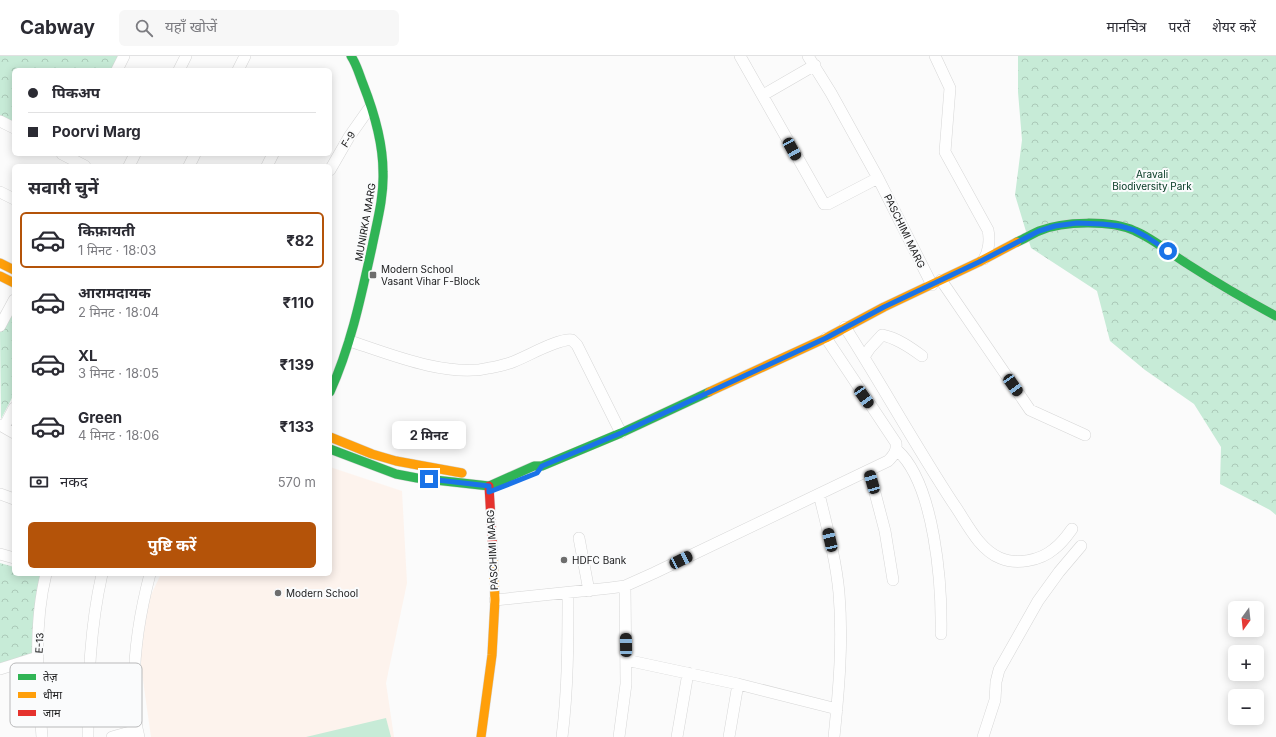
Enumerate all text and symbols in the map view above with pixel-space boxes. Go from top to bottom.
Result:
search box [119,10,399,46]
text: Cabway [20,16,95,39]
icon: search [133,17,155,39]
text: यहाँ खोजें [165,17,217,36]
text: मानचित्र [1107,18,1147,35]
text: परतें [1169,18,1190,35]
text: शेयर करें [1212,18,1256,35]
text: पिकअप [52,83,100,102]
text: Poorvi Marg [52,122,141,141]
street label: F-9 [338,129,358,149]
car [781,136,803,162]
park label: Aravali Biodiversity Park [1112,168,1192,192]
text: सवारी चुनें [28,177,98,198]
street label: MUNIRKA MARG [352,182,378,262]
street label: PASCHIMI MARG [882,192,928,270]
text: किफ़ायती [78,221,135,240]
icon: car [30,222,66,258]
text: ₹82 [286,231,314,250]
text: 1 मिनट · 18:03 [78,242,156,258]
route start [1159,242,1177,260]
place label: Modern School Vasant Vihar F-Block [381,263,480,287]
marker: Modern School Vasant Vihar F-Block [368,270,378,280]
text: आरामदायक [78,283,151,302]
icon: car [30,284,66,320]
text: ₹110 [282,293,314,312]
text: 2 मिनट · 18:04 [78,304,159,320]
icon: car [30,346,66,382]
text: XL [78,346,98,365]
text: ₹139 [280,355,314,374]
text: 3 मिनट · 18:05 [78,365,159,381]
car [1001,372,1025,398]
car [852,384,876,410]
icon: car [30,408,66,444]
text: Green [78,408,122,427]
text: ₹133 [280,417,314,436]
callout: 2 मिनट [392,421,466,449]
text: 4 मिनट · 18:06 [78,427,159,443]
text: 2 मिनट [410,427,448,443]
car [863,469,881,495]
route end [420,470,438,488]
icon: cash [28,471,50,493]
text: नकद [60,472,88,491]
text: 570 m [278,474,316,490]
street label: PASCHIMI MARG [484,509,500,591]
button: पुष्टि करें [28,522,316,568]
car [821,527,839,553]
car [668,549,694,571]
place label: HDFC Bank [572,554,627,566]
marker: HDFC Bank [559,555,569,565]
place label: Modern School [286,587,358,599]
marker: Modern School [273,588,283,598]
north arrow [1228,601,1264,637]
map controls [1228,601,1264,725]
street label: E-13 [32,632,46,654]
car [620,633,632,657]
button: + [1228,645,1264,681]
legend [10,663,142,727]
text: तेज़ [43,670,58,684]
text: धीमा [43,688,62,702]
button: − [1228,689,1264,725]
text: जाम [43,706,61,720]

